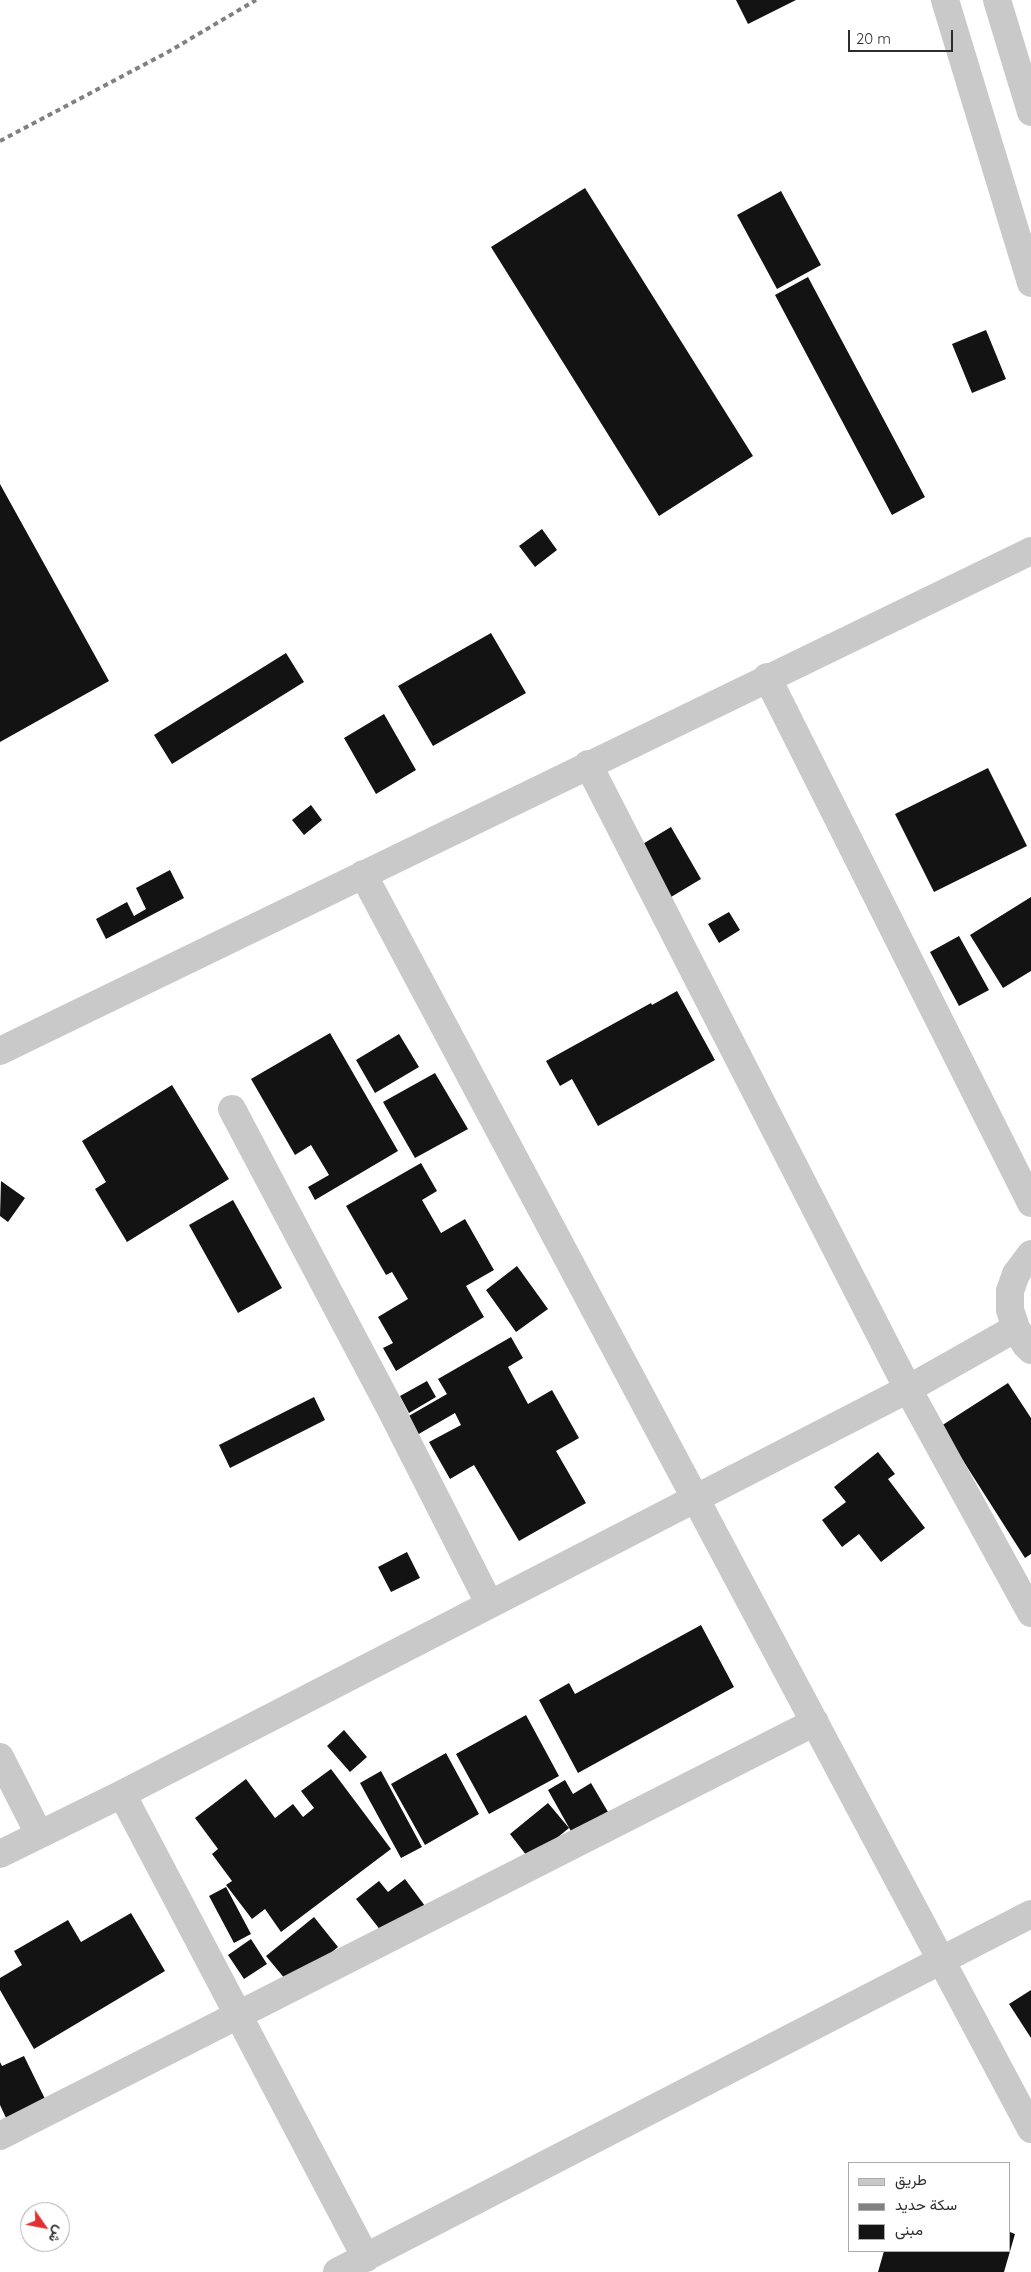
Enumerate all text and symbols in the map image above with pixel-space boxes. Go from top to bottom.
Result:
scale bar [851,20,956,52]
text: 20 m [856,29,891,48]
legend [848,2162,1011,2252]
text: طريق [895,2170,927,2189]
text: سكة حديد [895,2195,957,2214]
north arrow [20,2202,70,2252]
text: مبنى [895,2220,923,2239]
text: ش [45,2223,69,2247]

